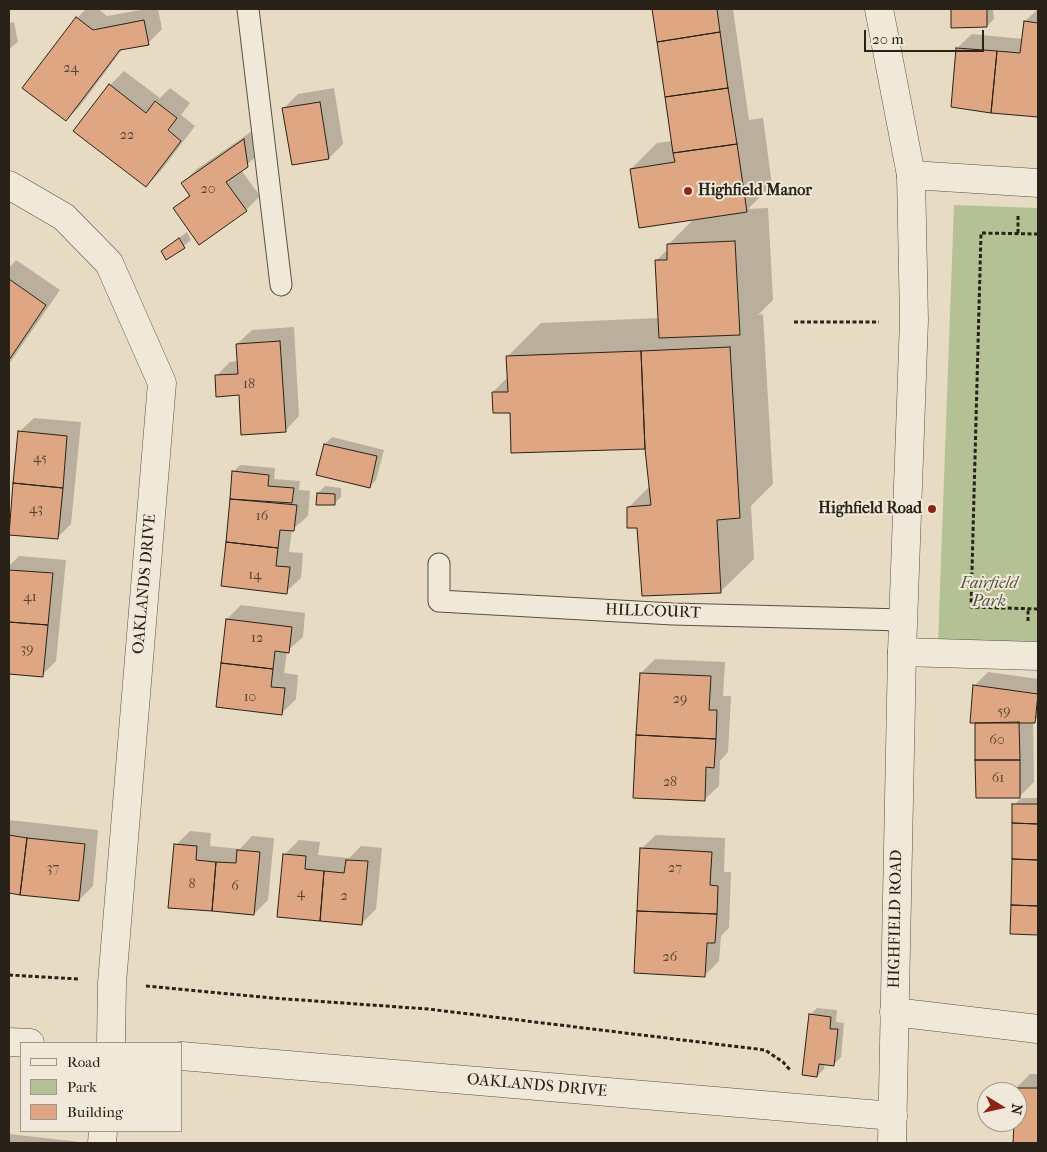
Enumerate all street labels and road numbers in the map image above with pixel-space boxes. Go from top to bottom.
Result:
street label: OAKLANDS DRIVE [129,513,161,655]
street label: HILLCOURT [605,601,701,623]
street label: HIGHFIELD ROAD [885,850,907,988]
street label: OAKLANDS DRIVE [466,1070,608,1102]

